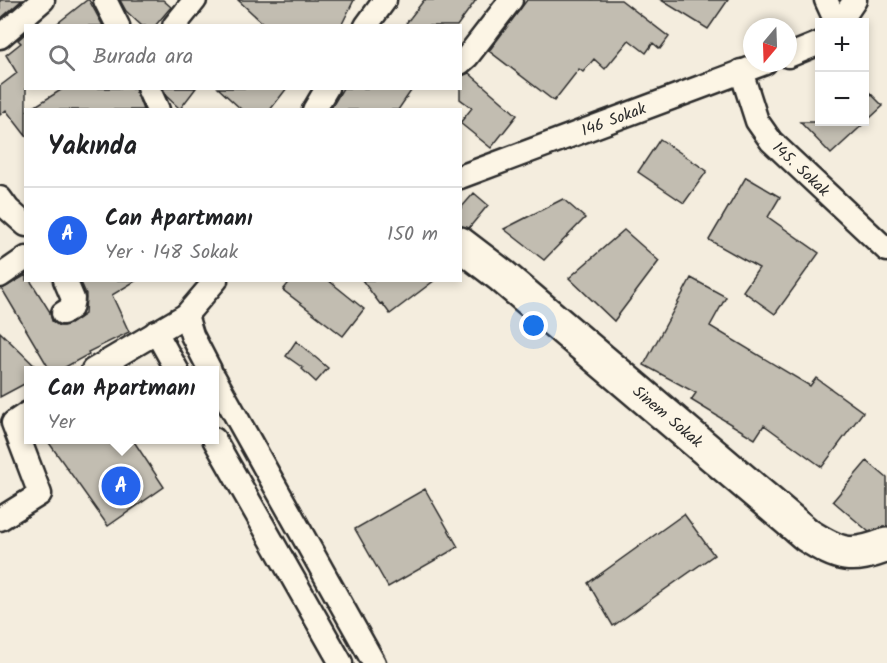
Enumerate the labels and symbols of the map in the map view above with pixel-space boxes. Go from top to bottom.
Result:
north arrow [743,18,797,72]
street label: 146 Sokak [578,96,650,143]
street label: 145. Sokak [767,136,836,203]
your location [519,311,548,340]
street label: Sinem Sokak [627,379,709,454]
pin: A [102,464,140,508]

